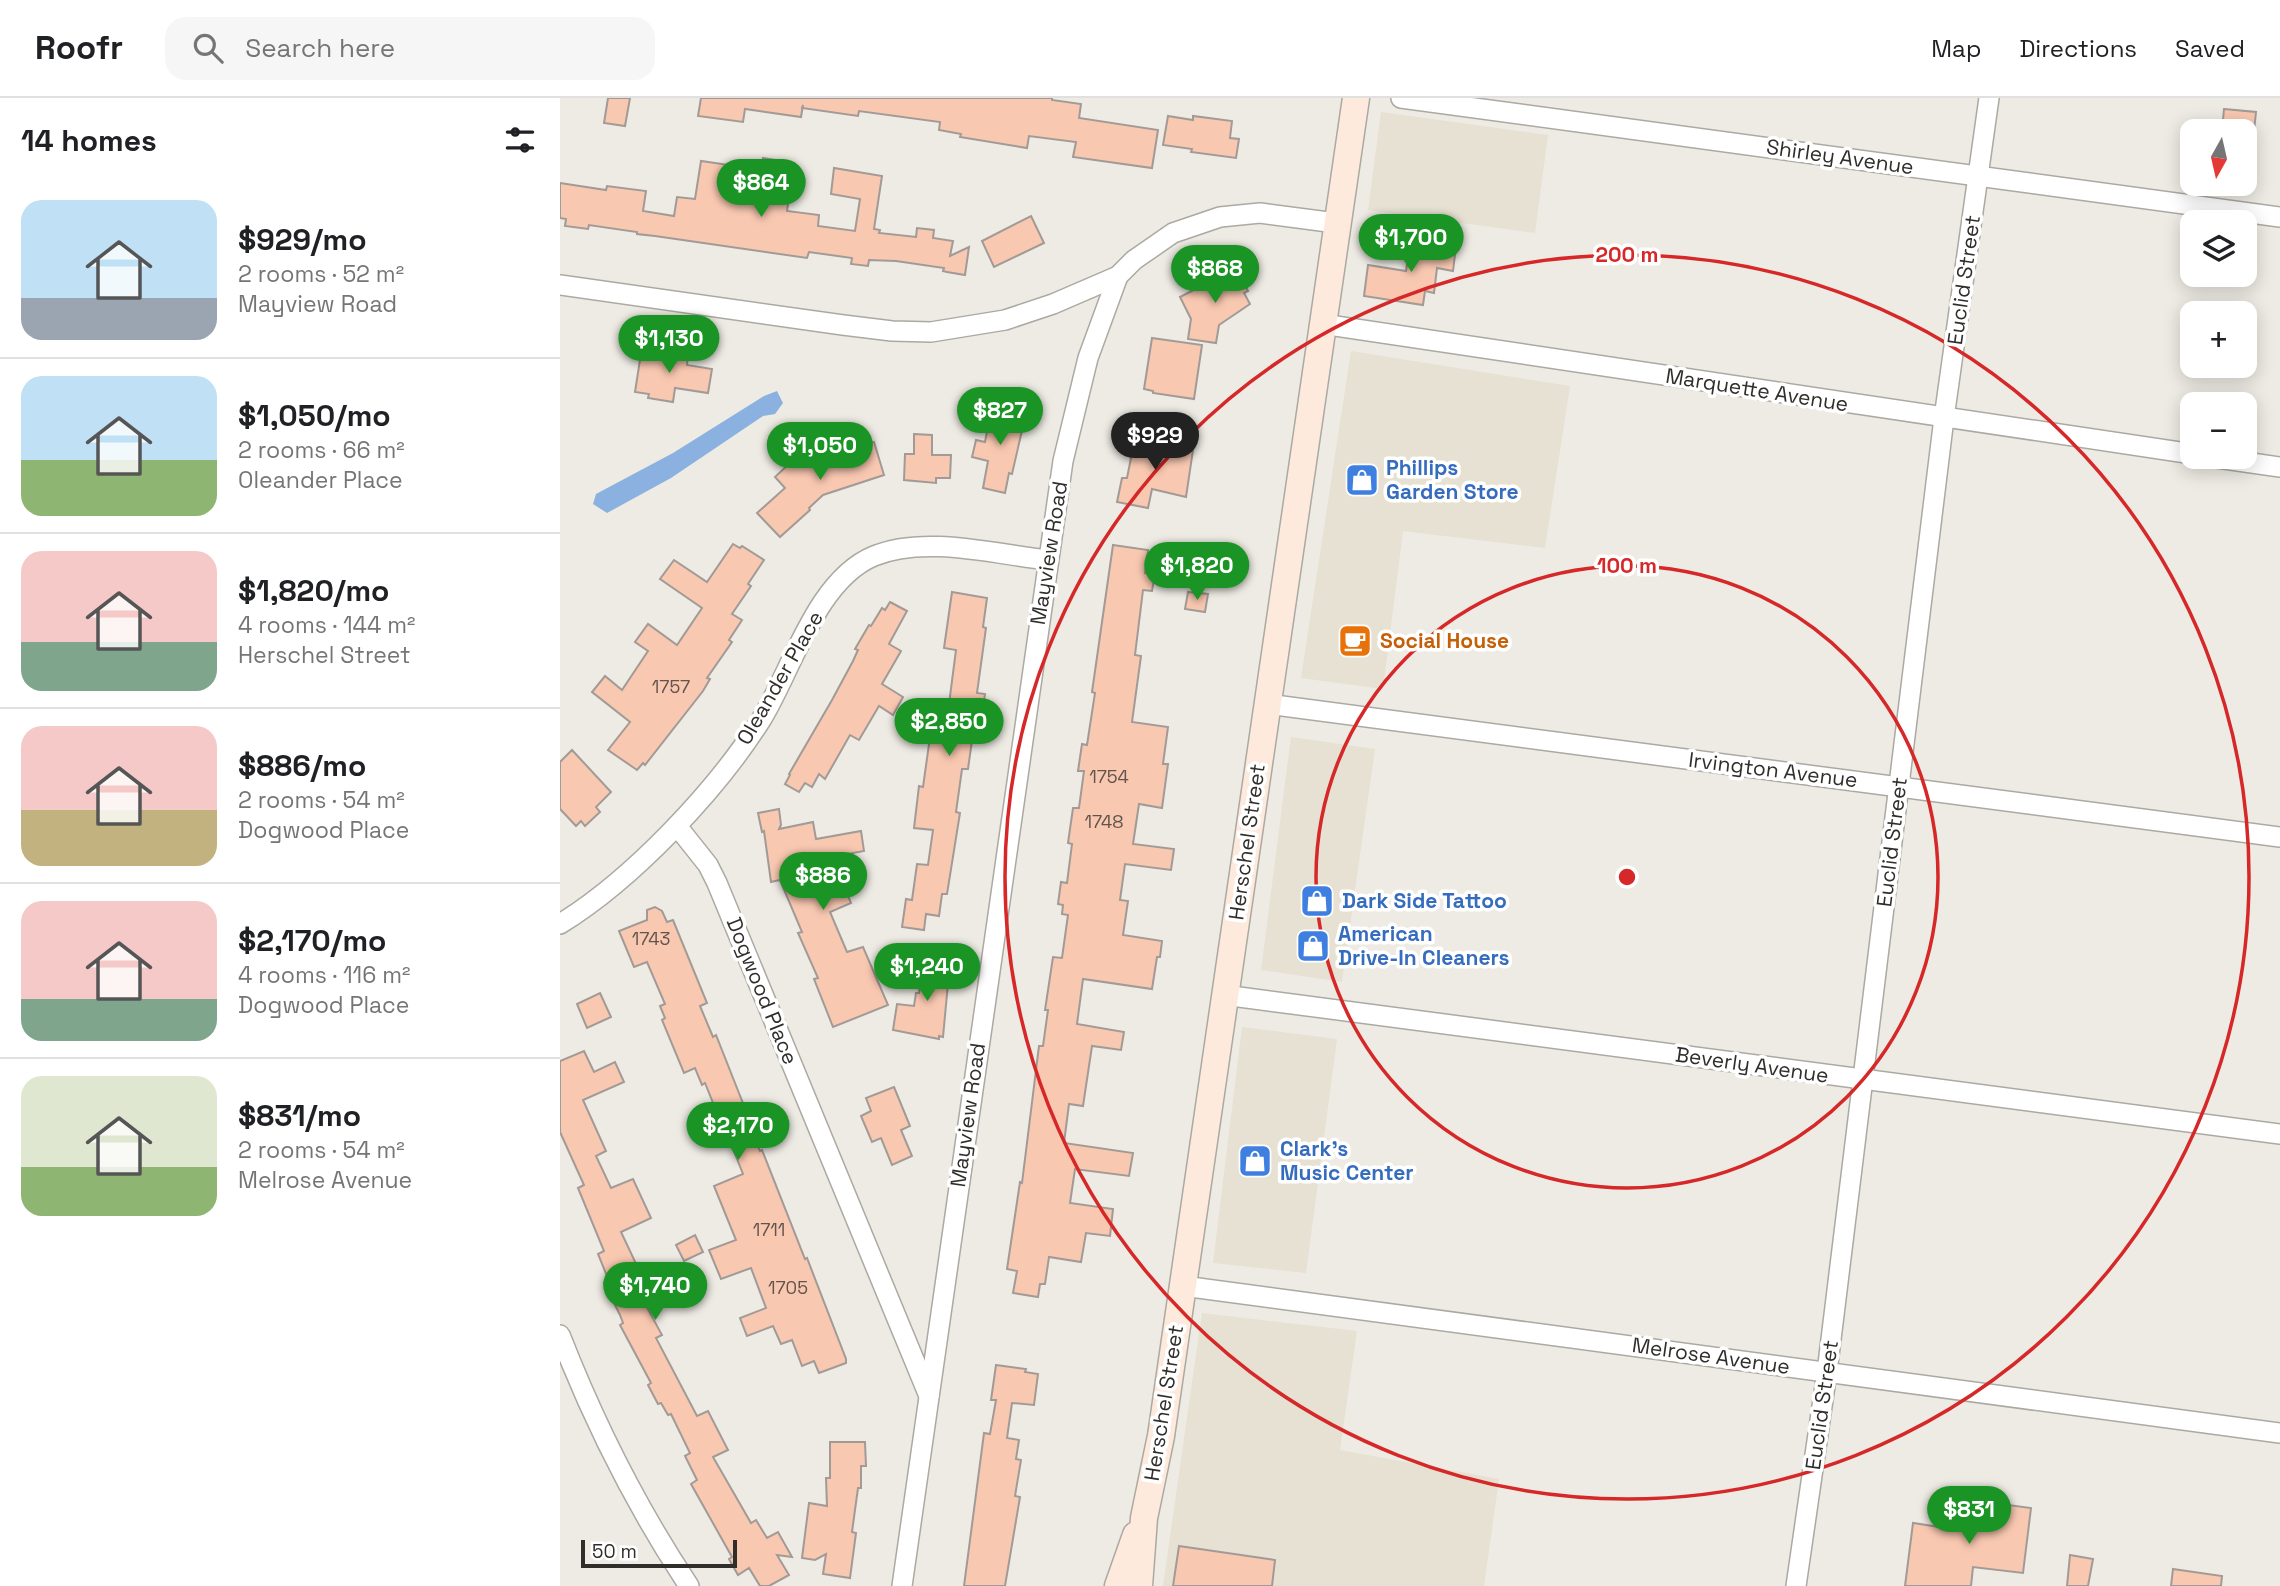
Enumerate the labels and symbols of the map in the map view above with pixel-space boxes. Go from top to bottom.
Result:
north arrow [2180,119,2258,196]
street label: Shirley Avenue [1765,133,1915,180]
pin: $864 [720,159,802,219]
street label: Euclid Street [1941,213,1986,346]
pin: $1,700 [1354,214,1468,274]
text: 200 m [1596,241,1658,268]
pin: $868 [1174,246,1256,305]
pin: $1,130 [612,316,726,375]
street label: Marquette Avenue [1664,362,1850,417]
pin: $827 [959,388,1041,447]
pin: $929 [1114,412,1196,472]
pin: $1,050 [763,422,877,482]
place label: Phillips Garden Store [1386,454,1519,505]
shop icon: Phillips Garden Store [1343,461,1381,499]
street label: Mayview Road [1024,479,1073,627]
pin: $1,820 [1140,542,1254,602]
text: 100 m [1597,552,1657,579]
street label: Oleander Place [730,606,829,750]
cafe icon: Social House [1336,622,1374,660]
place label: Social House [1380,627,1509,654]
house number: 1757 [652,675,690,698]
pin: $2,850 [892,698,1006,758]
street label: Irvington Avenue [1687,746,1859,793]
street label: Herschel Street [1222,762,1271,922]
house number: 1754 [1089,765,1129,788]
street label: Euclid Street [1870,775,1913,908]
house number: 1748 [1084,810,1124,833]
pin: $886 [782,852,864,912]
centre of rings [1615,865,1639,889]
shop icon: Dark Side Tattoo [1298,882,1336,920]
place label: Dark Side Tattoo [1342,887,1507,914]
street label: Dogwood Place [721,913,804,1068]
place label: American Drive-In Cleaners [1338,920,1510,971]
house number: 1743 [632,927,670,950]
shop icon: American Drive-In Cleaners [1294,927,1332,965]
pin: $1,240 [870,944,984,1003]
street label: Beverly Avenue [1674,1040,1830,1089]
street label: Mayview Road [944,1041,991,1189]
pin: $2,170 [681,1102,795,1162]
place label: Clark's Music Center [1280,1135,1414,1186]
shop icon: Clark's Music Center [1236,1142,1274,1180]
house number: 1711 [753,1218,785,1241]
pin: $1,740 [598,1262,712,1322]
house number: 1705 [768,1276,808,1299]
street label: Herschel Street [1138,1323,1189,1483]
street label: Melrose Avenue [1630,1331,1792,1380]
street label: Euclid Street [1799,1338,1844,1471]
pin: $831 [1928,1486,2010,1546]
scale bar [581,1537,737,1569]

